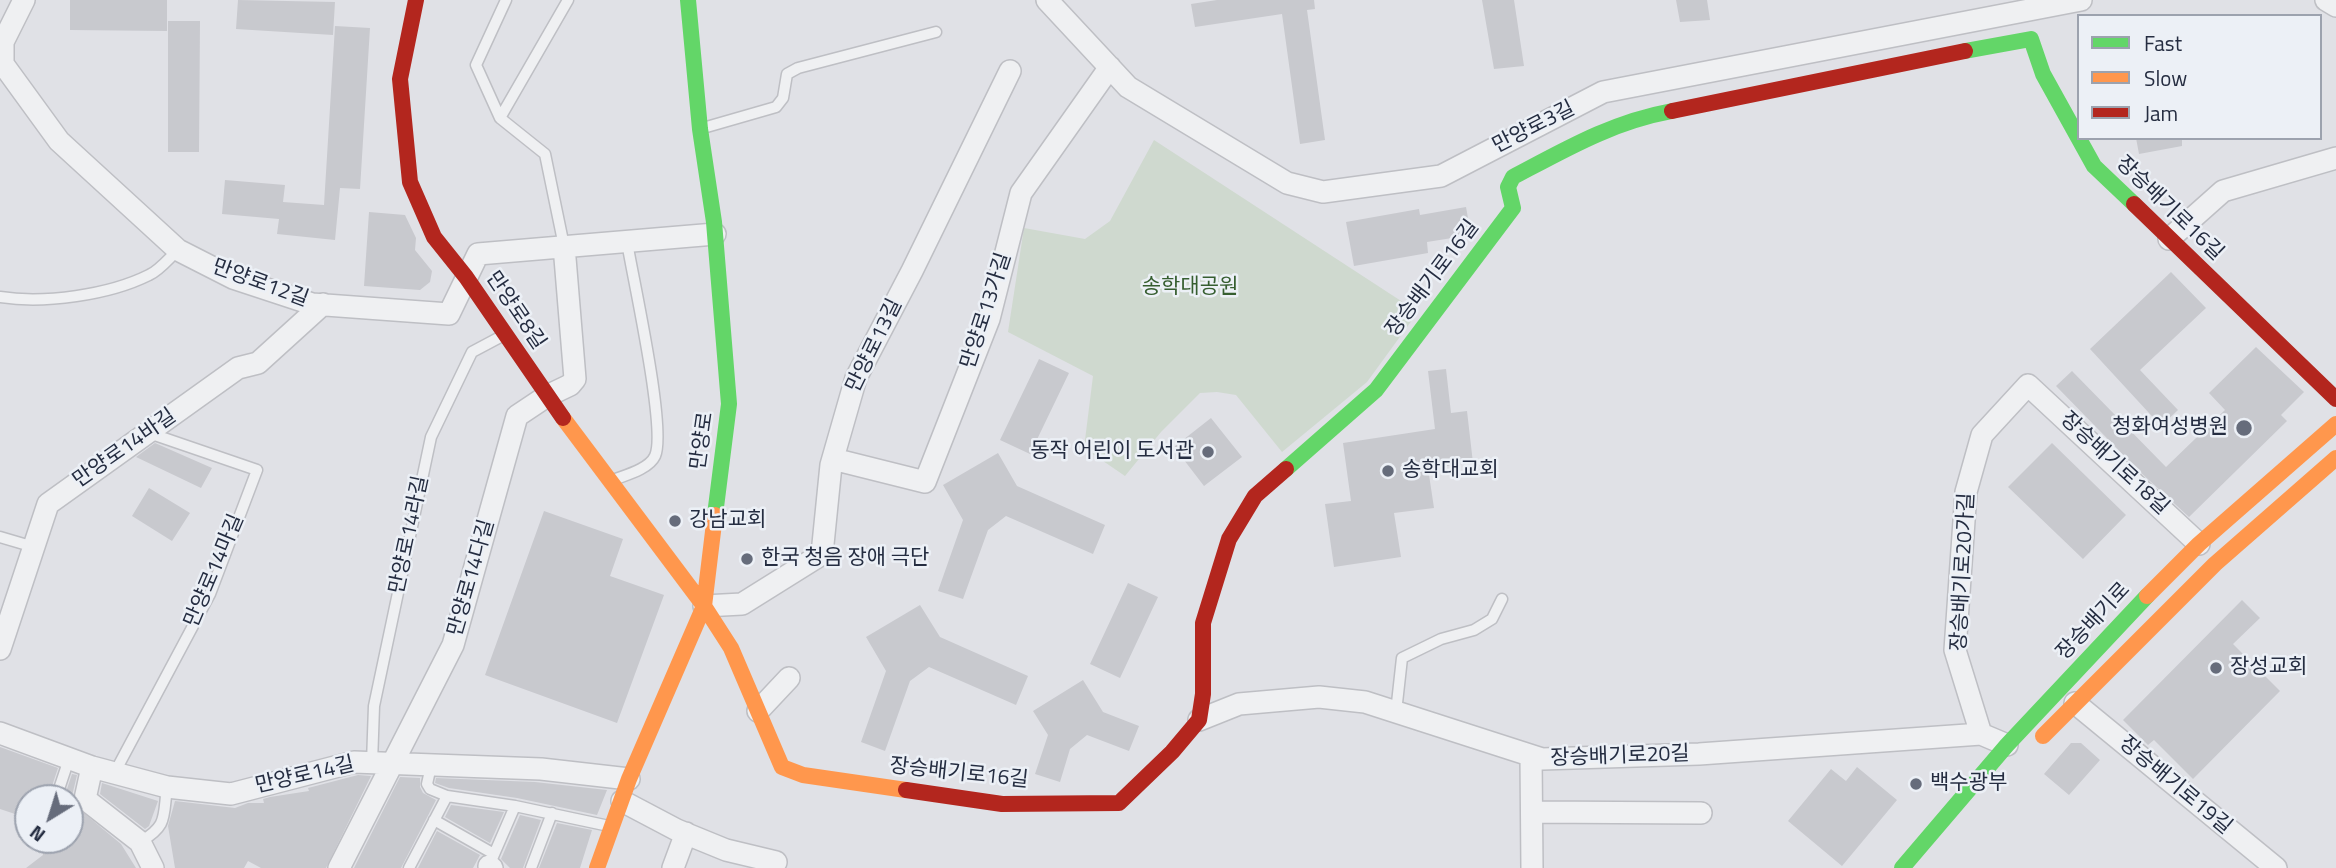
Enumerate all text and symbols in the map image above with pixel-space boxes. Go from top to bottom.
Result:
legend [2077,14,2322,140]
text: Fast [2144,27,2182,59]
text: Slow [2144,62,2187,94]
street label: 만양로3길 [1489,97,1579,159]
text: Jam [2144,97,2178,129]
street label: 장승배기로16길 [2110,152,2228,266]
street label: 장승배기로16길 [1381,216,1485,342]
street label: 만양로13가길 [956,250,1018,372]
street label: 만양로12길 [208,255,312,313]
street label: 만양로8길 [480,267,550,355]
park label: 송학대공원 [1142,275,1238,301]
street label: 만양로13길 [842,295,908,397]
street label: 만양로14바길 [69,404,181,494]
street label: 장승배기로18길 [2054,407,2174,521]
street label: 만양로 [686,411,720,471]
place label: 청화여성병원 [2112,415,2228,441]
marker: 청화여성병원 [2234,418,2254,438]
place label: 동작 어린이 도서관 [1030,439,1194,465]
marker: 동작 어린이 도서관 [1200,444,1216,460]
place label: 송학대교회 [1402,458,1499,484]
marker: 송학대교회 [1380,463,1396,479]
street label: 만양로14라길 [385,474,435,596]
street label: 장승배기로20가길 [1947,492,1981,652]
place label: 강남교회 [689,508,766,534]
street label: 만양로14마길 [180,511,250,631]
marker: 강남교회 [667,513,683,529]
street label: 만양로14다길 [443,517,501,639]
place label: 한국 청음 장애 극단 [761,546,929,572]
marker: 한국 청음 장애 극단 [739,551,755,567]
street label: 장승배기로 [2052,578,2136,666]
place label: 장성교회 [2230,655,2307,681]
marker: 장성교회 [2208,660,2224,676]
street label: 장승배기로19길 [2113,732,2237,840]
street label: 장승배기로20길 [1550,742,1690,772]
street label: 만양로14길 [253,752,357,800]
street label: 장승배기로16길 [888,754,1030,794]
place label: 백수광부 [1930,771,2007,797]
marker: 백수광부 [1908,776,1924,792]
north arrow [14,784,84,854]
text: N [23,819,51,850]

